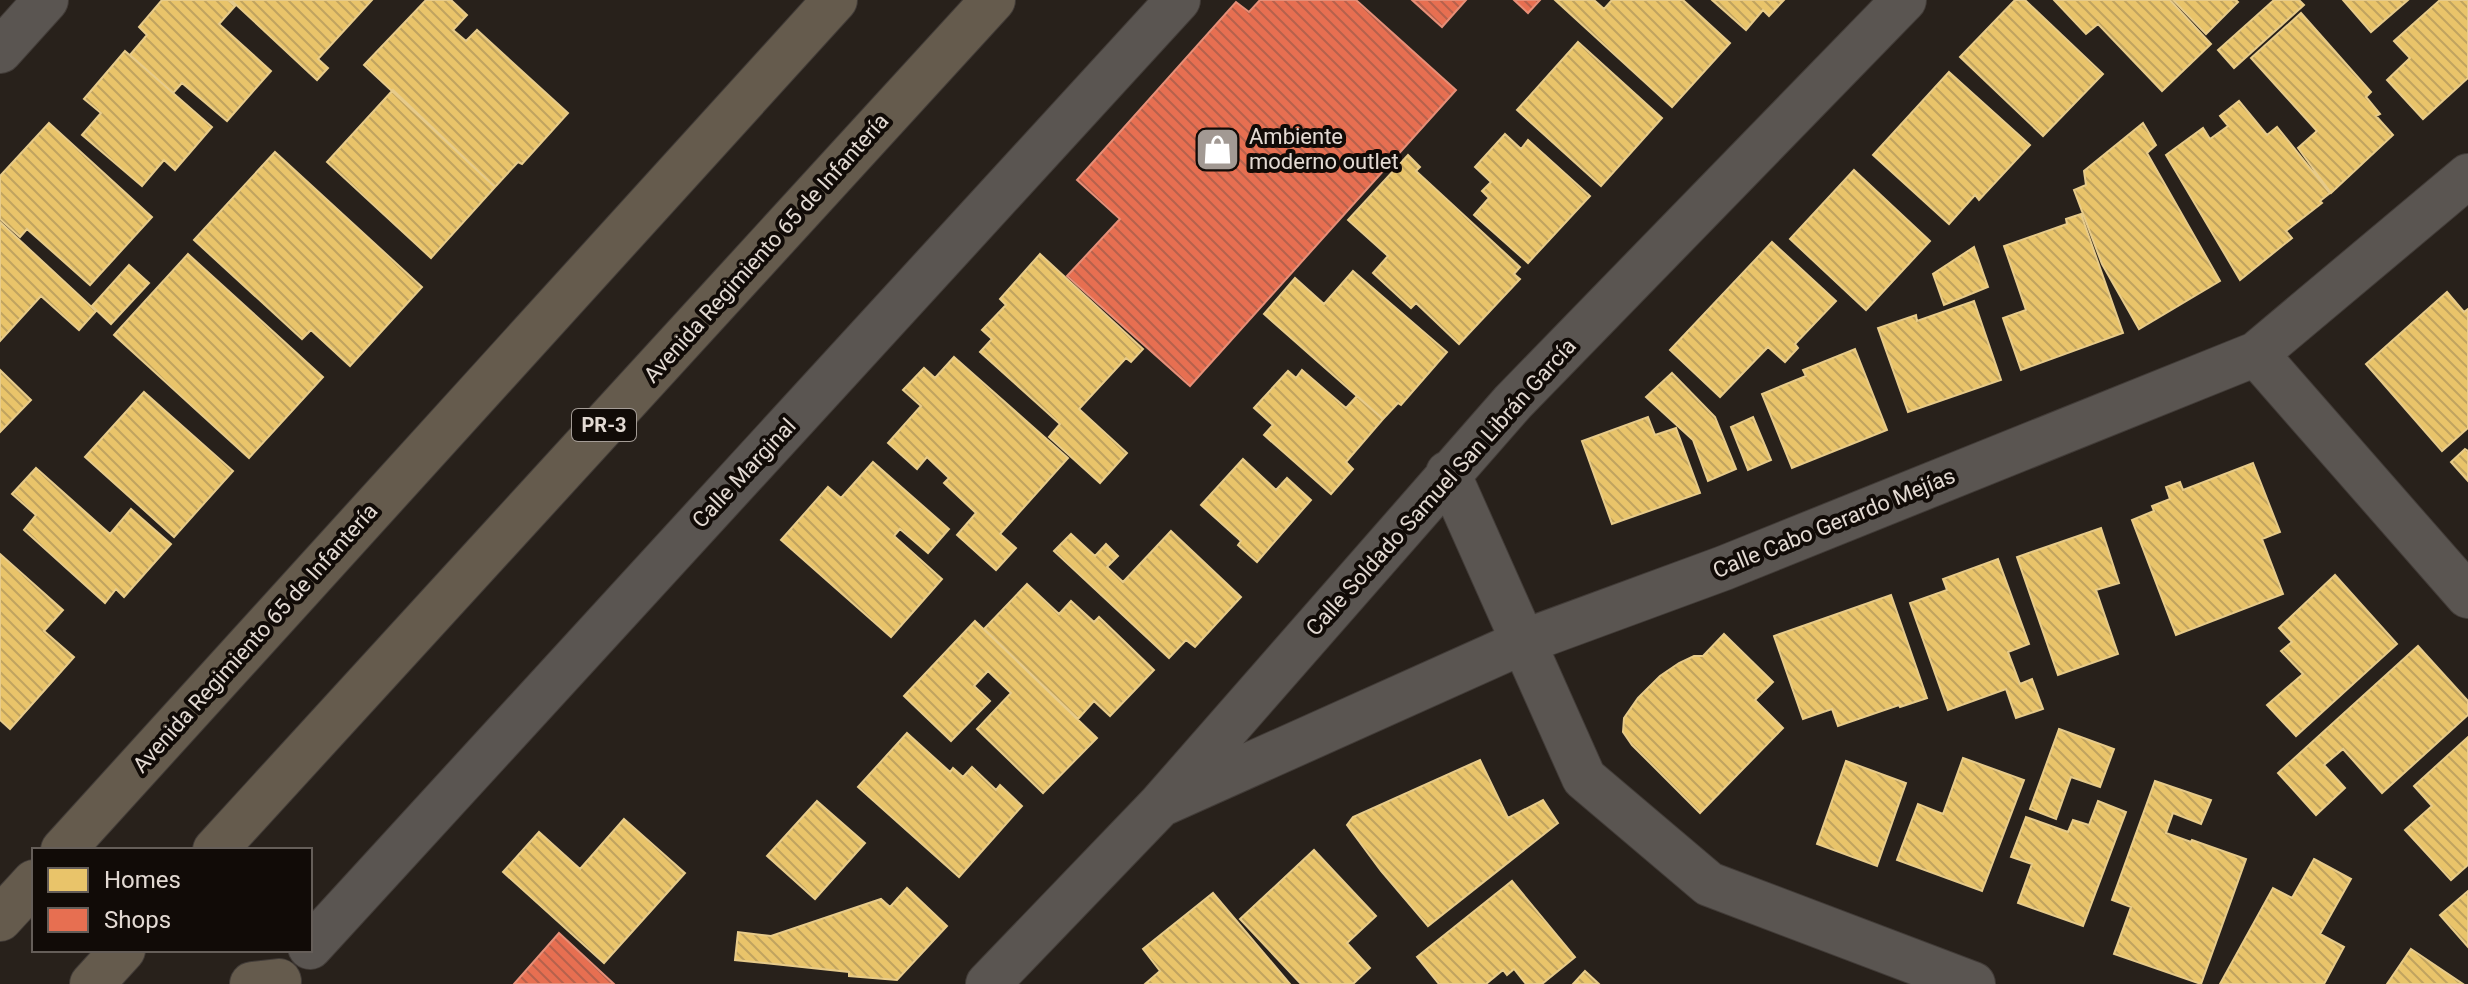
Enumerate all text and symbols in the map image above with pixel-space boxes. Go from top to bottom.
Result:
street label: Avenida Regimiento 65 de Infantería [639,108,893,388]
place label: Ambiente moderno outlet [1249,124,1399,174]
shop icon: Ambiente moderno outlet [1194,125,1242,173]
street label: Calle Soldado Samuel San Librán García [1301,333,1581,641]
road number: PR-3 [572,409,636,441]
street label: Calle Marginal [687,413,801,533]
street label: Calle Cabo Gerardo Mejías [1709,463,1959,583]
street label: Avenida Regimiento 65 de Infantería [128,498,382,778]
legend [32,848,312,952]
text: Homes [104,866,181,894]
text: Shops [104,906,171,934]

